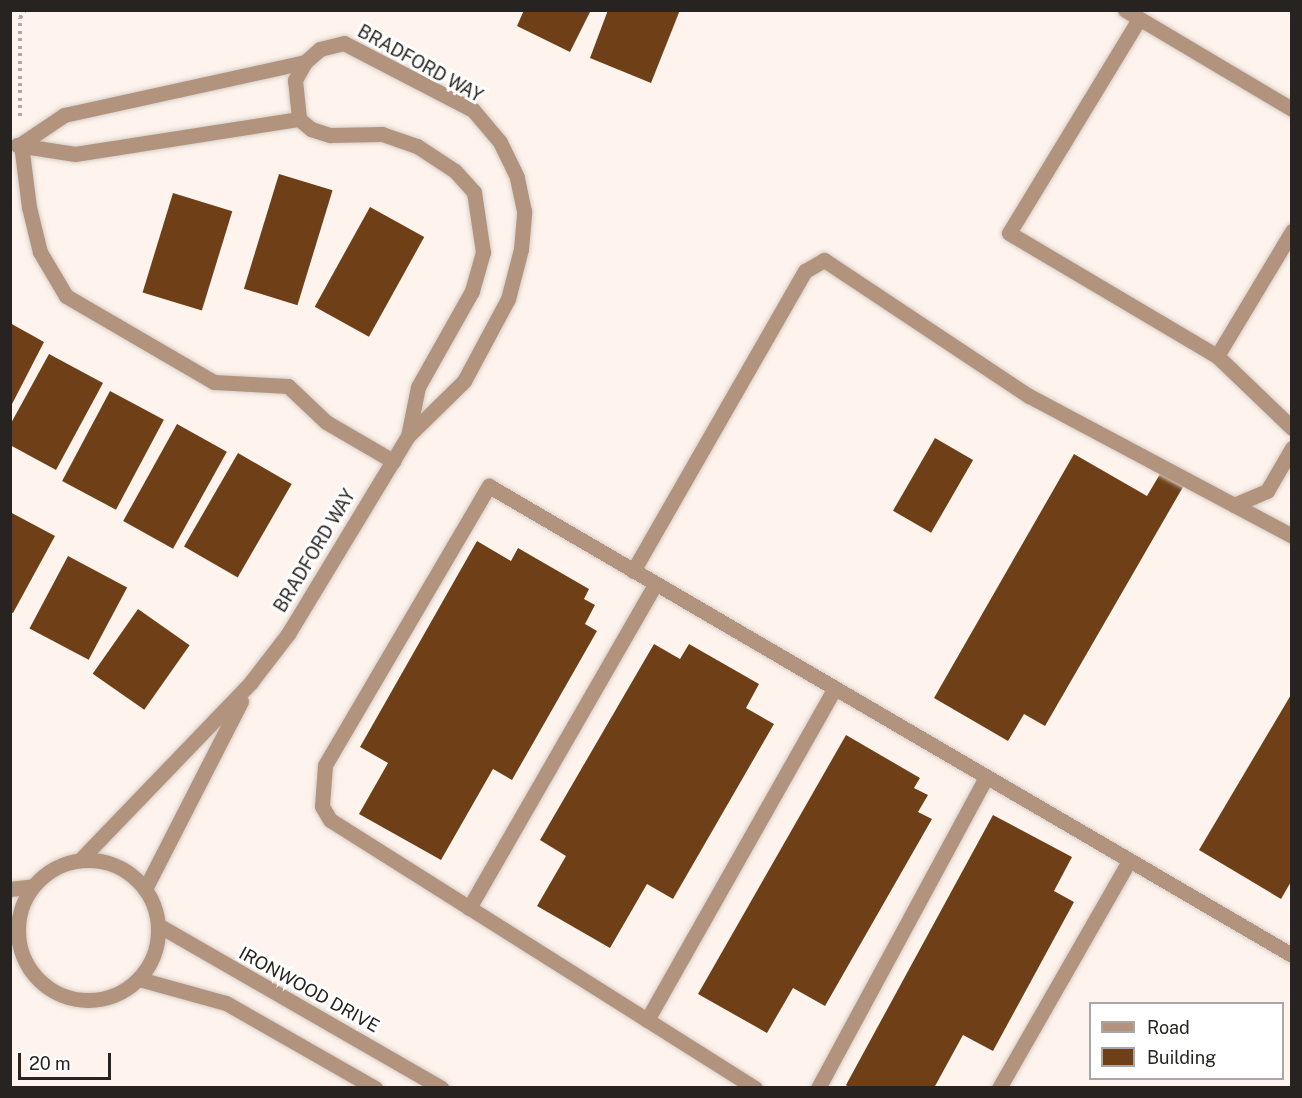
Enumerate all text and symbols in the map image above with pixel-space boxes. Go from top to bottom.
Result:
street label: BRADFORD WAY [353,21,487,107]
street label: BRADFORD WAY [270,485,360,617]
street label: IRONWOOD DRIVE [235,942,383,1038]
legend [1089,1002,1284,1080]
text: Road [1147,1017,1190,1038]
scale bar [21,1041,114,1079]
text: Building [1147,1047,1216,1068]
text: 20 m [29,1053,71,1074]

